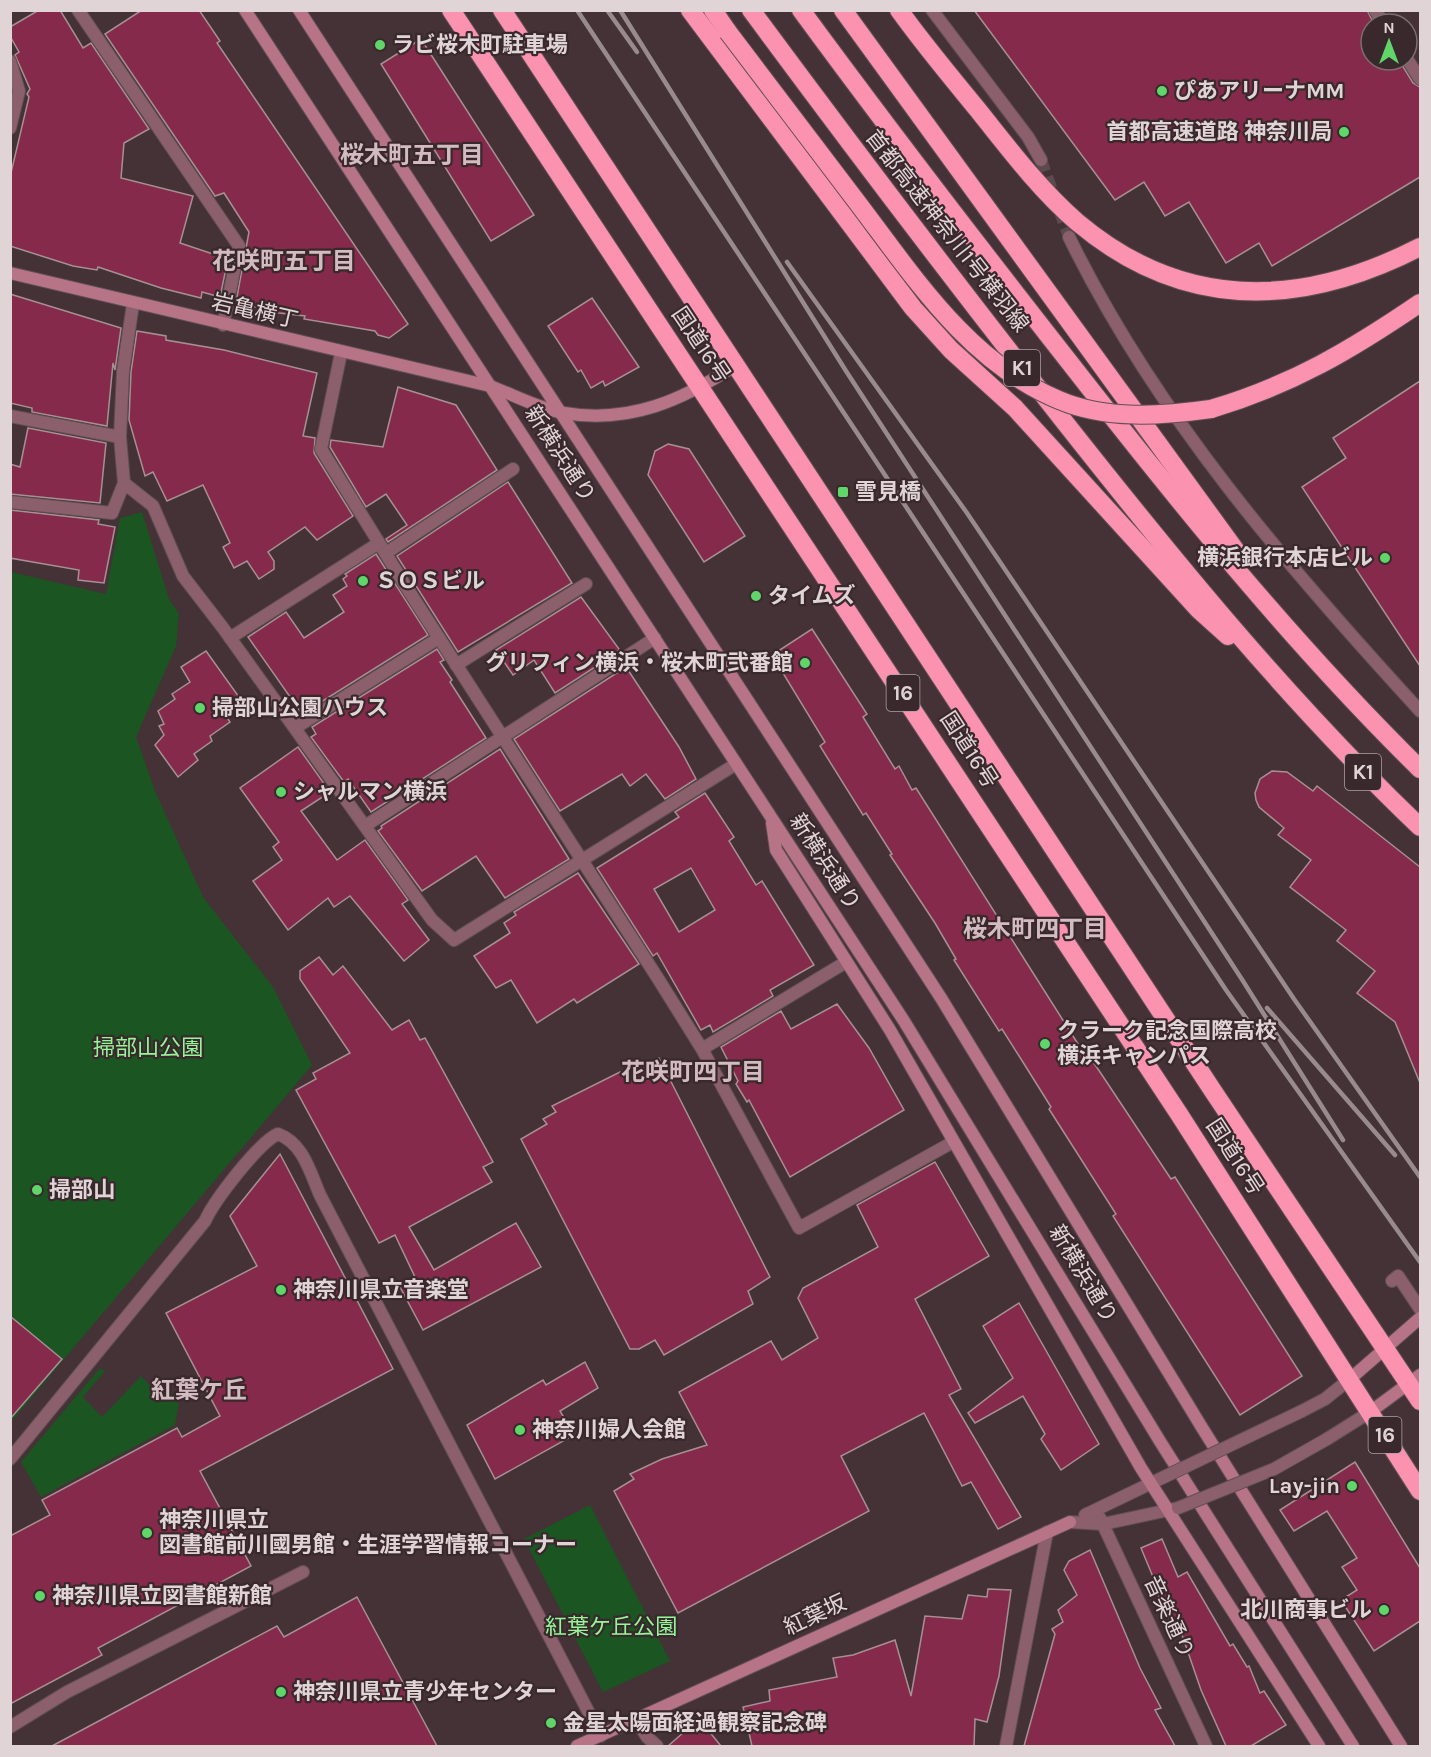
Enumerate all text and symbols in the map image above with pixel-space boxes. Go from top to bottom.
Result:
north arrow [1359,12,1419,72]
text: N [1383,18,1395,37]
place label: ラビ桜木町駐車場 [392,32,568,58]
marker: ラビ桜木町駐車場 [373,38,387,52]
place label: ぴあアリーナMM [1174,78,1344,104]
marker: ぴあアリーナMM [1155,84,1169,98]
place label: 首都高速道路 神奈川局 [1106,119,1332,145]
street label: 首都高速神奈川1号横羽線 [860,125,1034,337]
marker: 首都高速道路 神奈川局 [1337,125,1351,139]
district label: 桜木町五丁目 [340,141,484,169]
district label: 花咲町五丁目 [212,247,356,275]
street label: 岩亀横丁 [209,288,301,334]
street label: 国道16号 [666,302,736,388]
road number: K1 [1004,350,1040,386]
street label: 新横浜通り [519,401,601,507]
place label: 雪見橋 [855,479,921,505]
marker: 雪見橋 [836,485,850,499]
place label: 横浜銀行本店ビル [1197,545,1373,571]
marker: 横浜銀行本店ビル [1378,551,1392,565]
place label: ＳＯＳビル [375,568,485,594]
marker: ＳＯＳビル [356,574,370,588]
place label: タイムズ [768,583,856,609]
marker: タイムズ [749,589,763,603]
place label: グリフィン横浜・桜木町弐番館 [485,650,793,676]
marker: グリフィン横浜・桜木町弐番館 [798,656,812,670]
road number: 16 [886,675,920,711]
place label: 掃部山公園ハウス [212,695,388,721]
marker: 掃部山公園ハウス [193,701,207,715]
street label: 国道16号 [935,707,1003,793]
road number: K1 [1345,754,1381,790]
place label: シャルマン横浜 [293,779,447,805]
marker: シャルマン横浜 [274,785,288,799]
street label: 新横浜通り [784,809,866,915]
district label: 桜木町四丁目 [963,915,1107,943]
place label: クラーク記念国際高校 横浜キャンパス [1057,1018,1277,1069]
park label: 掃部山公園 [93,1035,203,1061]
marker: クラーク記念国際高校 横浜キャンパス [1038,1037,1052,1051]
district label: 花咲町四丁目 [621,1058,765,1086]
street label: 国道16号 [1201,1114,1269,1200]
place label: 掃部山 [49,1177,115,1203]
marker: 掃部山 [30,1183,44,1197]
street label: 新横浜通り [1044,1220,1122,1328]
place label: 神奈川県立音楽堂 [293,1277,469,1303]
marker: 神奈川県立音楽堂 [274,1283,288,1297]
district label: 紅葉ケ丘 [151,1376,247,1404]
place label: 神奈川婦人会館 [532,1417,686,1443]
road number: 16 [1368,1417,1402,1453]
marker: 神奈川婦人会館 [513,1423,527,1437]
place label: Lay-jin [1269,1473,1340,1499]
marker: Lay-jin [1345,1479,1359,1493]
place label: 神奈川県立 図書館前川國男館・生涯学習情報コーナー [159,1507,577,1558]
marker: 神奈川県立 図書館前川國男館・生涯学習情報コーナー [140,1526,154,1540]
street label: 音楽通り [1139,1572,1199,1662]
place label: 神奈川県立図書館新館 [52,1583,272,1609]
marker: 神奈川県立図書館新館 [33,1589,47,1603]
street label: 紅葉坂 [780,1589,850,1641]
place label: 北川商事ビル [1240,1597,1372,1623]
marker: 北川商事ビル [1377,1603,1391,1617]
park label: 紅葉ケ丘公園 [545,1614,677,1640]
place label: 神奈川県立青少年センター [293,1679,557,1705]
marker: 神奈川県立青少年センター [274,1685,288,1699]
place label: 金星太陽面経過観察記念碑 [563,1710,827,1736]
marker: 金星太陽面経過観察記念碑 [544,1716,558,1730]

